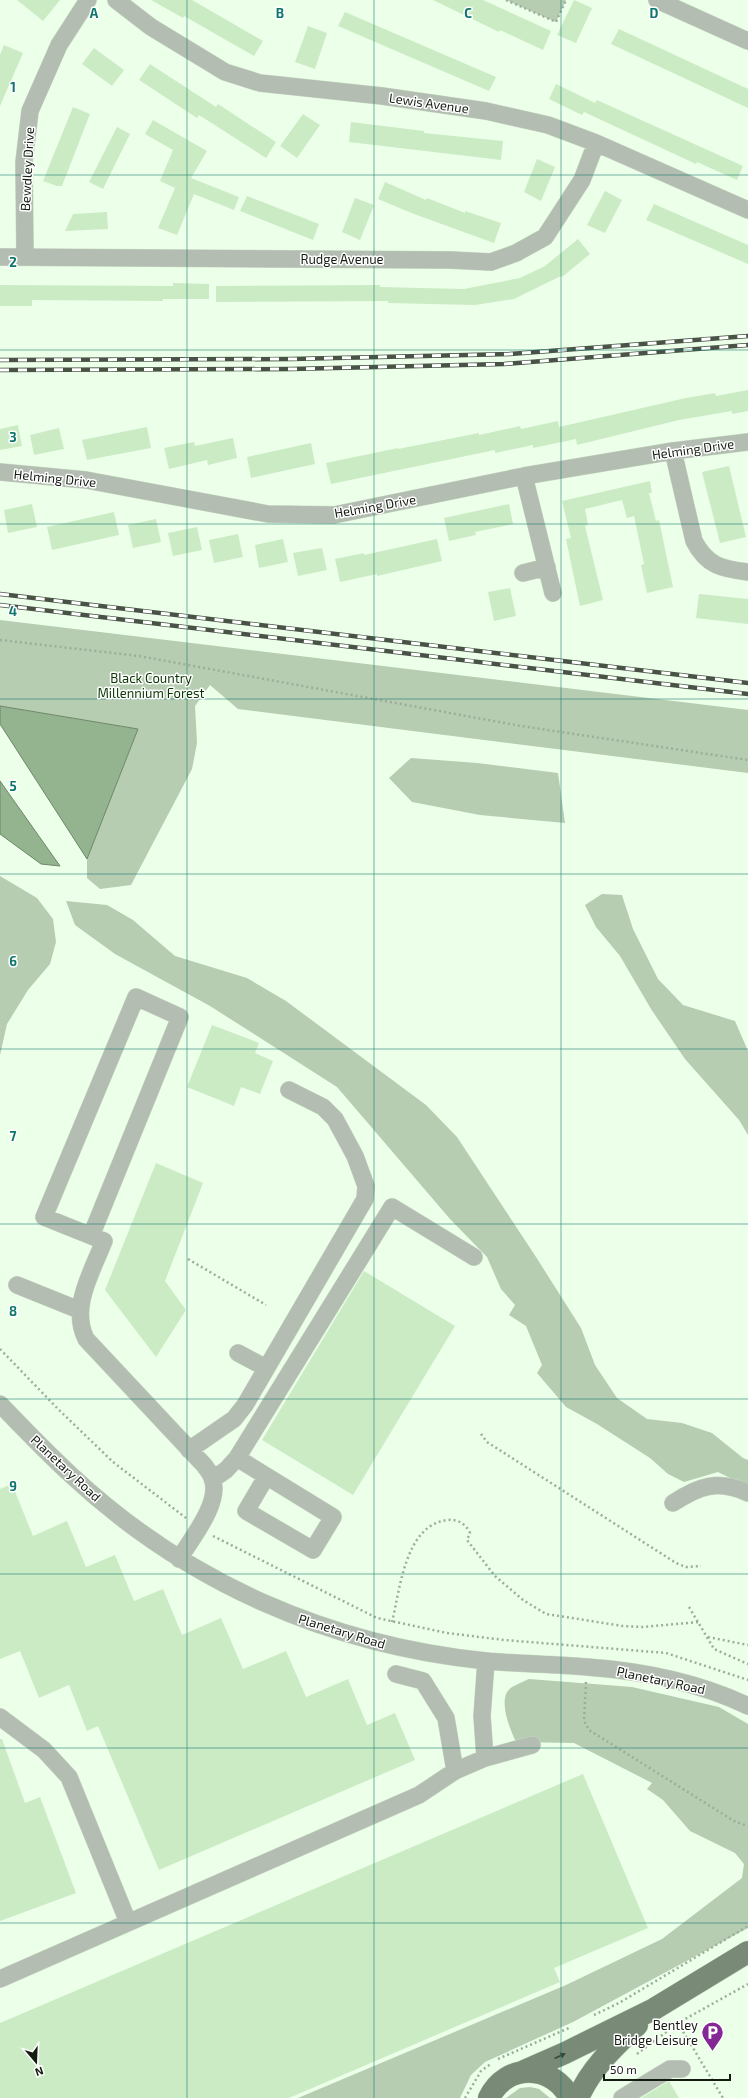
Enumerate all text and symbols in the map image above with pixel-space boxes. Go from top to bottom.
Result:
text: A [90,5,99,21]
text: B [276,5,284,21]
text: C [464,5,472,21]
text: D [650,5,659,21]
text: 1 [10,79,16,95]
street label: Lewis Avenue [388,89,470,117]
street label: Bewdley Drive [17,126,37,212]
street label: Rudge Avenue [300,251,384,267]
text: 2 [9,254,17,270]
text: 3 [9,429,17,445]
street label: Helming Drive [651,435,735,463]
street label: Helming Drive [13,466,97,490]
street label: Helming Drive [333,491,417,521]
text: 4 [9,603,17,619]
park label: Black Country Millennium Forest [97,670,205,701]
text: 5 [9,778,17,794]
text: 6 [9,953,17,969]
text: 7 [10,1128,17,1144]
text: 8 [9,1303,17,1319]
street label: Planetary Road [28,1431,104,1505]
text: 9 [9,1478,17,1494]
street label: Planetary Road [297,1610,387,1652]
street label: Planetary Road [615,1663,707,1697]
place label: Bentley Bridge Leisure [614,2017,698,2048]
parking icon: Bentley Bridge Leisure [700,2019,726,2052]
north arrow [16,2042,56,2082]
one-way arrow [555,2052,567,2058]
scale bar [604,2056,730,2082]
text: 50 m [610,2062,637,2076]
text: N [33,2064,45,2079]

